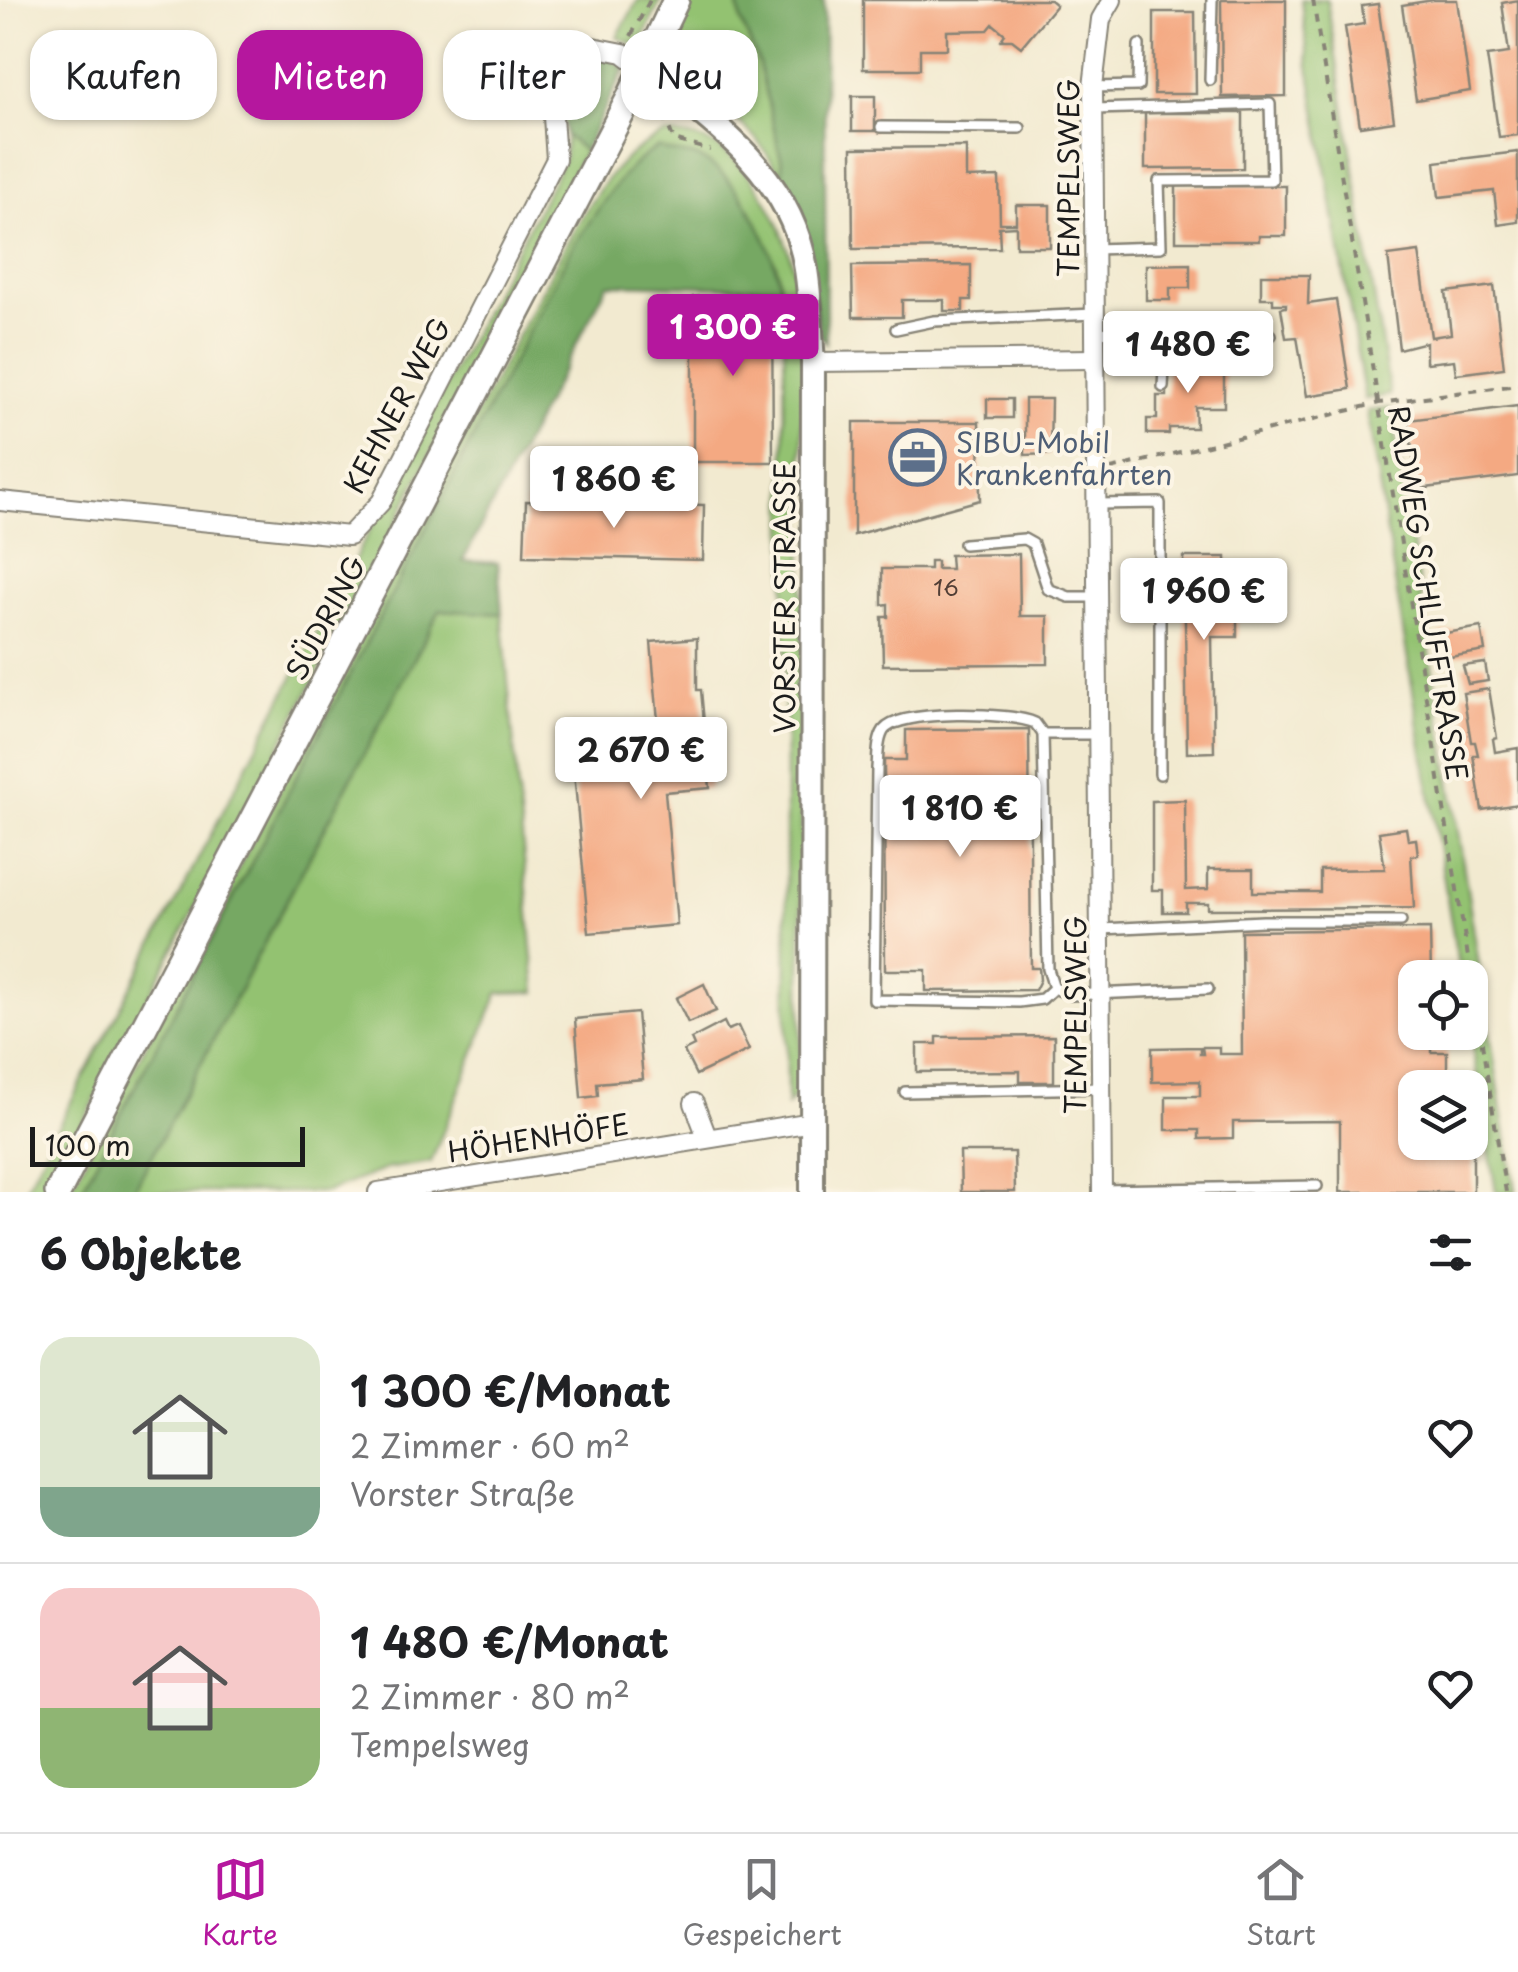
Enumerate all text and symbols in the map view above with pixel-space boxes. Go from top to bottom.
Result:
chip: Kaufen [30,30,217,120]
chip: Mieten [237,30,423,120]
chip: Filter [443,30,601,120]
chip: Neu [621,30,758,120]
street label: TEMPELSWEG [1046,79,1089,277]
pin: 1 300 € [641,294,825,379]
text: 1 300 € [669,302,797,350]
street label: KEHNER WEG [332,309,460,501]
pin: 1 480 € [1096,311,1280,396]
text: 1 480 € [1125,319,1251,367]
street label: RADWEG SCHLUFFTRASSE [1378,402,1480,784]
place label: SIBU-Mobil Krankenfahrten [956,420,1172,495]
office icon: SIBU-Mobil Krankenfahrten [887,427,947,487]
pin: 1 860 € [522,446,706,531]
text: 1 860 € [552,454,676,502]
street label: VORSTER STRASSE [762,463,805,733]
street label: SÜDRING [274,547,376,687]
pin: 1 960 € [1112,558,1296,643]
text: 1 960 € [1142,566,1266,614]
house number: 16 [933,570,959,603]
pin: 2 670 € [549,717,733,802]
text: 2 670 € [577,725,705,773]
pin: 1 810 € [868,775,1052,860]
text: 1 810 € [902,783,1018,831]
street label: TEMPELSWEG [1053,916,1096,1114]
map controls [1398,960,1488,1160]
button: locate [1398,960,1488,1050]
button: layers [1398,1070,1488,1160]
street label: HÖHENHÖFE [444,1101,632,1173]
scale bar [30,1122,305,1166]
text: 100 m [45,1123,131,1166]
text: 6 Objekte [40,1221,242,1284]
icon: filters [1423,1225,1478,1280]
text: 1 300 €/Monat [350,1358,671,1421]
icon: home [120,1377,240,1497]
icon: heart [1423,1410,1478,1465]
text: 2 Zimmer · 60 m² [350,1421,630,1469]
text: Vorster Straße [350,1469,575,1517]
text: 1 480 €/Monat [350,1609,669,1672]
icon: home [120,1628,240,1748]
icon: heart [1423,1661,1478,1716]
text: 2 Zimmer · 80 m² [350,1672,630,1720]
text: Tempelsweg [350,1720,530,1768]
tab: Karte [202,1852,278,1955]
tab: Gespeichert [682,1852,842,1955]
tab: Start [1246,1852,1316,1955]

